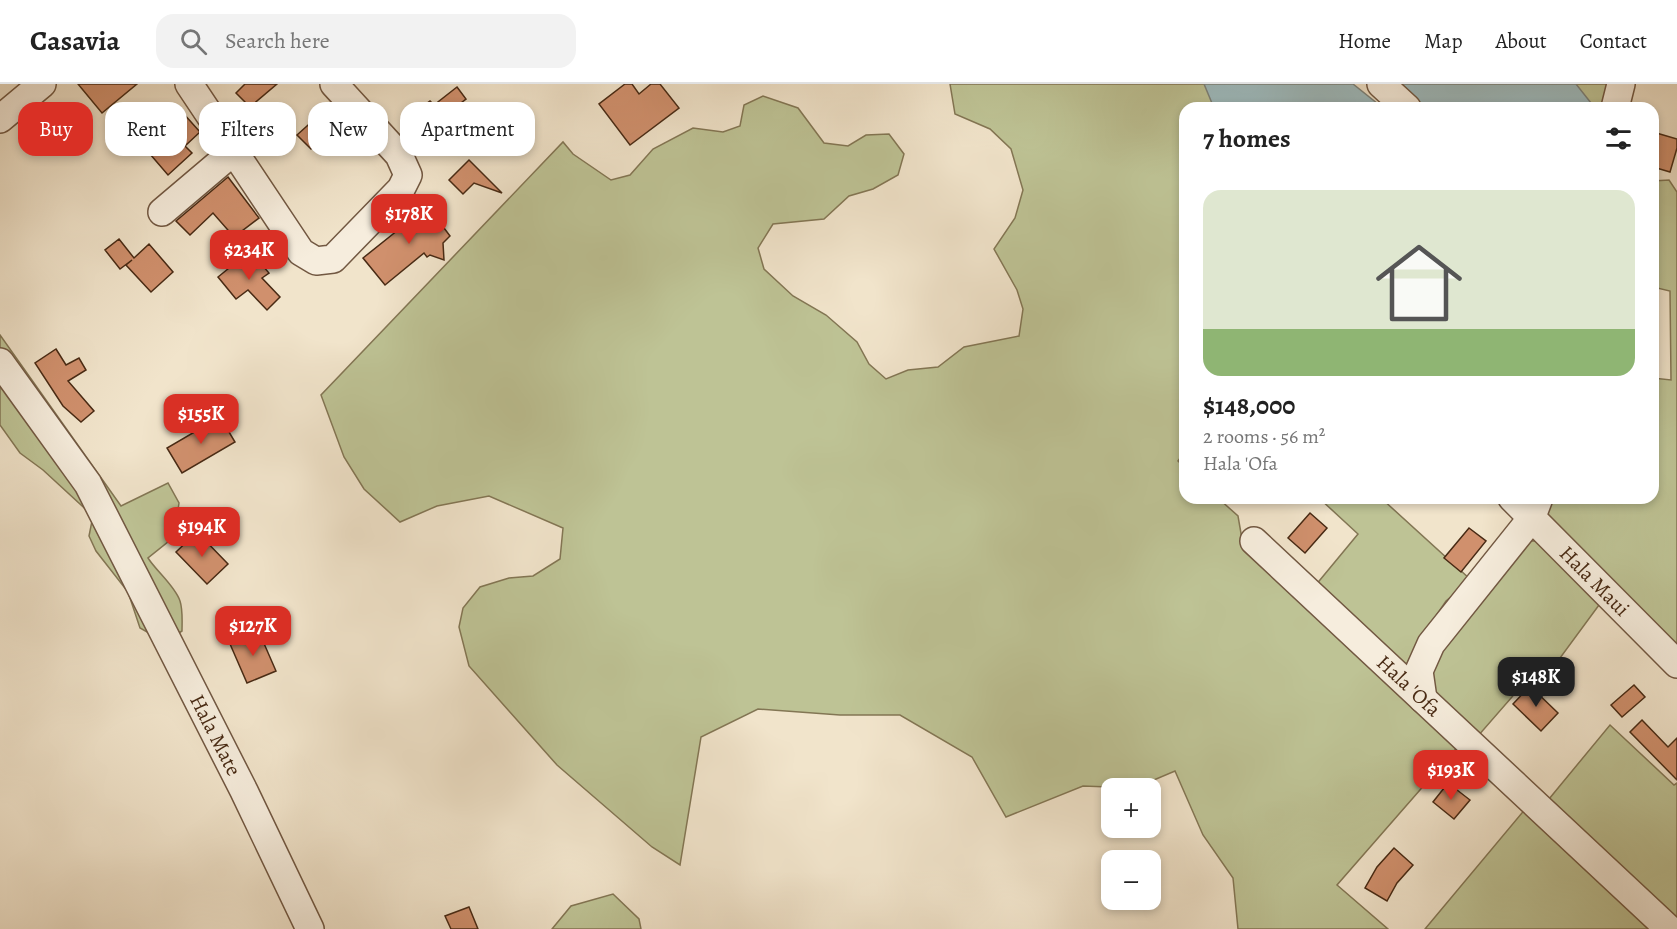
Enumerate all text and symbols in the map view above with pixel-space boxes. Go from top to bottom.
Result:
search box [156,14,576,68]
text: Casavia [30,22,120,60]
icon: search [177,25,210,58]
text: Search here [225,26,330,56]
text: Home [1338,27,1391,55]
text: Map [1424,27,1462,55]
text: About [1495,27,1547,55]
text: Contact [1580,27,1647,55]
chip: Buy [18,102,93,156]
chip: Rent [105,102,187,156]
chip: Filters [199,102,296,156]
chip: New [308,102,388,156]
chip: Apartment [400,102,535,156]
text: 7 homes [1203,121,1291,156]
icon: filters [1602,122,1635,155]
pin: $178K [367,194,451,245]
text: $178K [385,200,433,227]
icon: home [1365,229,1473,337]
pin: $234K [207,230,291,281]
text: $234K [224,236,274,263]
text: $148,000 [1203,388,1295,423]
pin: $155K [159,394,243,445]
text: $155K [178,400,224,427]
text: 2 rooms · 56 m² [1203,423,1325,450]
text: Hala 'Ofa [1203,450,1278,477]
pin: $194K [160,507,244,558]
text: $194K [178,513,226,540]
street label: Hala Maui [1553,540,1636,622]
pin: $127K [211,606,295,657]
text: $127K [229,612,277,639]
street label: Hala 'Ofa [1371,649,1447,723]
pin: $148K [1494,657,1578,708]
text: $148K [1512,663,1560,690]
street label: Hala Mate [183,689,248,781]
pin: $193K [1409,750,1493,801]
text: $193K [1427,756,1475,783]
map controls [1101,778,1161,910]
button: + [1101,778,1161,838]
button: − [1101,850,1161,910]

